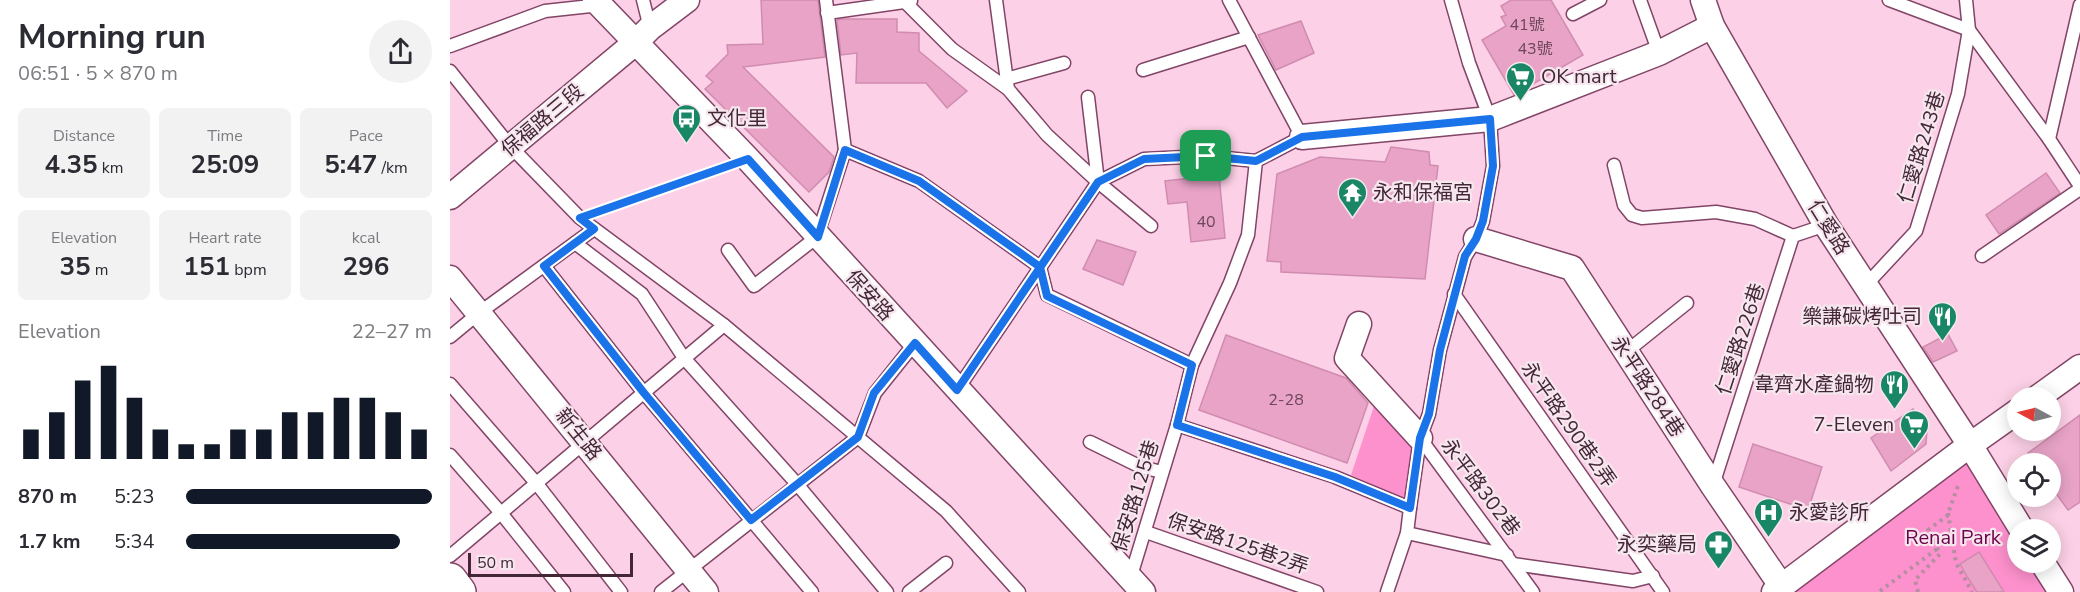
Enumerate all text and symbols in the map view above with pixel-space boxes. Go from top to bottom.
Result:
house number: 41號 [1509,14,1545,36]
text: Morning run [18,15,206,60]
button: share [369,20,432,83]
house number: 43號 [1517,38,1553,60]
text: 06:51 · 5 × 870 m [18,60,178,87]
supermarket icon: OK mart [1504,60,1536,102]
place label: OK mart [1541,63,1617,90]
street label: 保福路三段 [495,78,589,163]
street label: 仁愛路243巷 [1892,88,1951,207]
bus stop icon: 文化里 [670,102,702,144]
place label: 文化里 [707,105,767,132]
text: Distance [53,125,115,147]
text: Time [207,125,243,147]
text: Pace [349,125,383,147]
pin [1180,130,1231,181]
icon: arrive [1189,139,1222,172]
text: 4.35 [44,147,98,182]
text: 25:09 [191,147,259,182]
text: 5:47 [324,147,377,182]
text: km [98,157,124,179]
text: /km [377,157,408,179]
temple icon: 永和保福宮 [1336,176,1368,218]
place label: 永和保福宮 [1373,179,1473,206]
street label: 仁愛路 [1801,195,1856,260]
house number: 40 [1196,211,1216,233]
text: Elevation [51,227,117,249]
text: Heart rate [188,227,262,249]
text: kcal [352,227,380,249]
text: 35 [59,249,91,284]
text: 151 [183,249,230,284]
text: 296 [343,249,389,284]
text: m [91,259,109,281]
text: bpm [230,259,267,281]
street label: 保安路 [840,264,900,327]
street label: 仁愛路226巷 [1710,280,1771,398]
restaurant icon: 樂謙碳烤吐司 [1927,300,1959,342]
place label: 樂謙碳烤吐司 [1802,303,1922,330]
text: Elevation [18,318,101,345]
text: 22–27 m [352,318,432,345]
street label: 永平路284巷 [1605,330,1690,442]
street label: 永平路290巷2弄 [1515,356,1622,493]
restaurant icon: 韋齊水產鍋物 [1879,368,1911,410]
place label: 韋齊水產鍋物 [1754,371,1874,398]
north arrow [2007,387,2061,441]
map controls [2007,387,2061,573]
house number: 2-28 [1268,389,1304,411]
street label: 新生路 [549,403,608,466]
supermarket icon: 7-Eleven [1899,408,1931,450]
place label: 7-Eleven [1813,411,1894,438]
street label: 永平路302巷 [1435,433,1526,542]
street label: 保安路125巷 [1106,437,1165,556]
button: locate [2007,453,2061,507]
text: 870 m [18,483,77,510]
text: 5:23 [114,483,155,510]
hospital icon: 永愛診所 [1752,496,1784,538]
place label: 永愛診所 [1789,499,1869,526]
street label: 保安路125巷2弄 [1163,507,1312,580]
button: layers [2007,519,2061,573]
park label: Renai Park [1905,524,2002,551]
text: 1.7 km [18,528,81,555]
text: 5:34 [114,528,155,555]
pharmacy icon: 永奕藥局 [1702,528,1734,570]
place label: 永奕藥局 [1617,531,1697,558]
scale bar [468,550,633,578]
text: 50 m [477,552,514,574]

